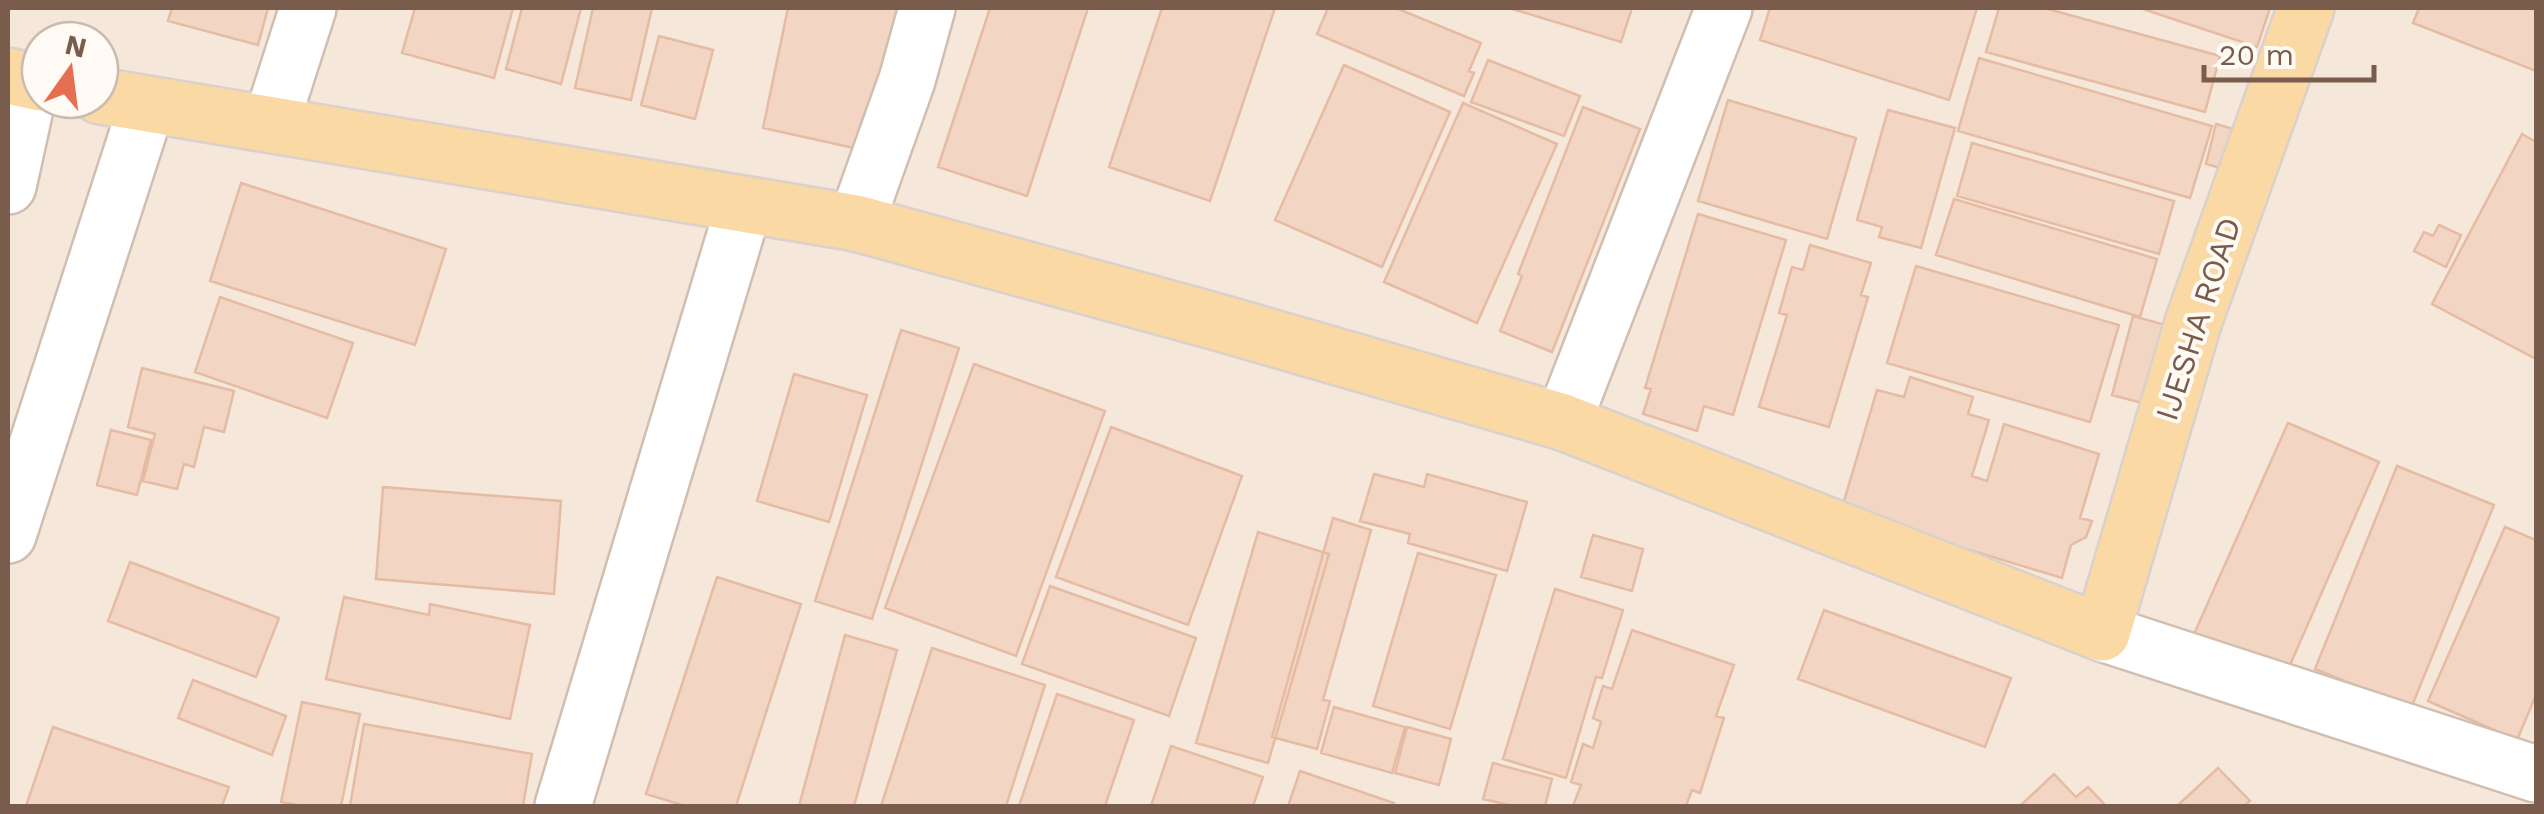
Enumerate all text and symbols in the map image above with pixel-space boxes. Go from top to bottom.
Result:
north arrow [20,20,120,120]
scale bar [2204,20,2374,82]
text: N [62,28,90,65]
text: 20 m [2219,37,2294,72]
street label: IJESHA ROAD [2147,213,2249,425]

